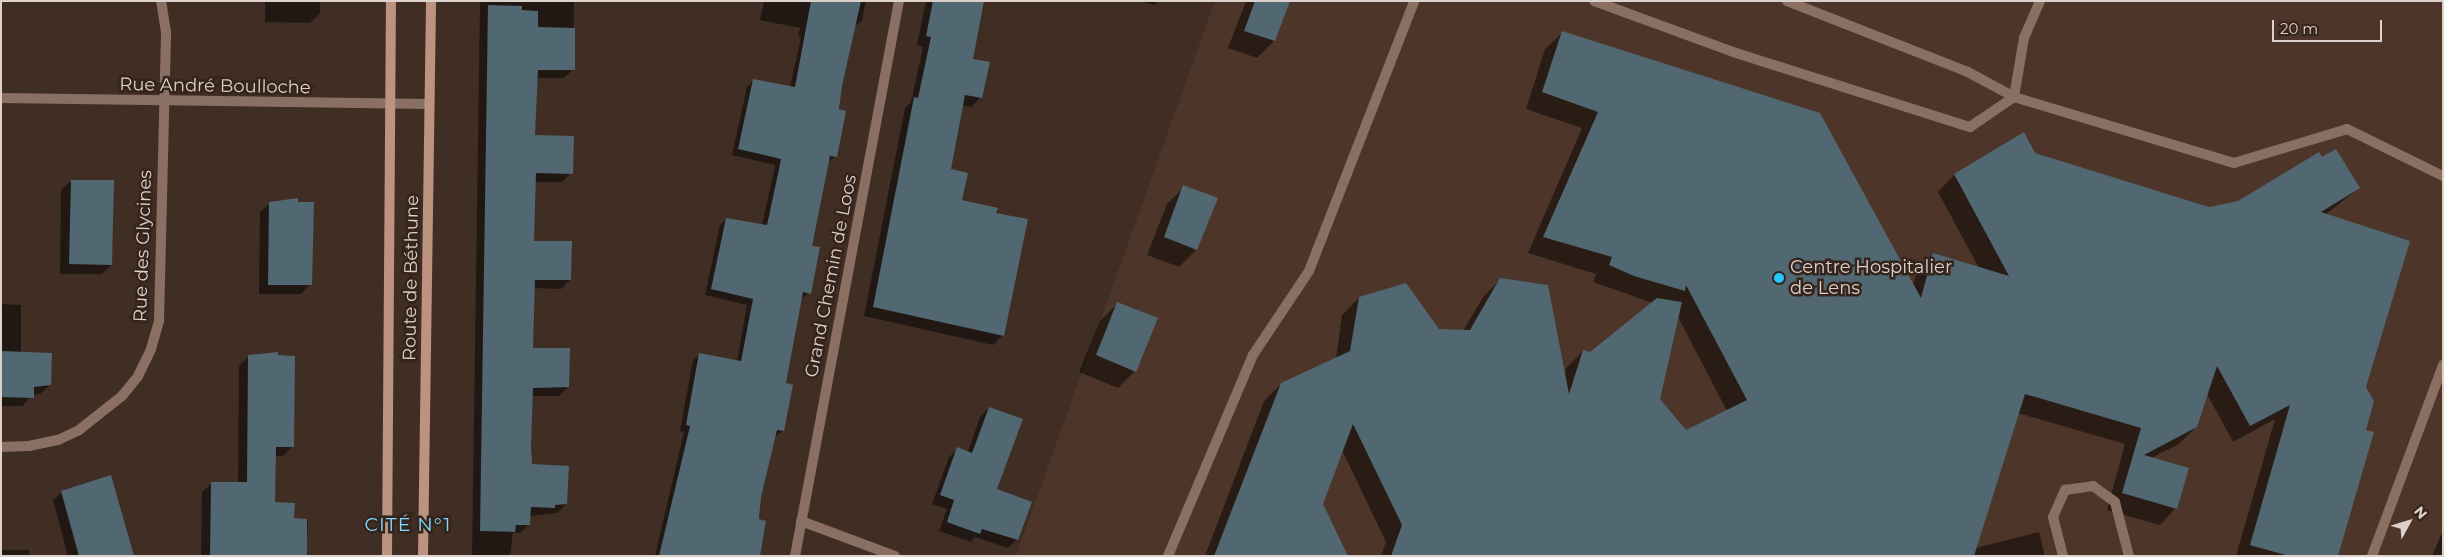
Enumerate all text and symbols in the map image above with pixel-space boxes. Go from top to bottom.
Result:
scale bar [2274,10,2384,42]
text: 20 m [2280,19,2318,38]
street label: Rue André Boulloche [119,74,311,98]
street label: Rue des Glycines [130,170,156,322]
street label: Grand Chemin de Loos [801,173,861,379]
street label: Route de Béthune [399,195,423,361]
place label: Centre Hospitalier de Lens [1790,257,1952,300]
marker: Centre Hospitalier de Lens [1772,271,1786,285]
north arrow [2384,497,2434,547]
text: N [2410,503,2431,523]
district label: CITÉ N°1 [364,514,452,536]

